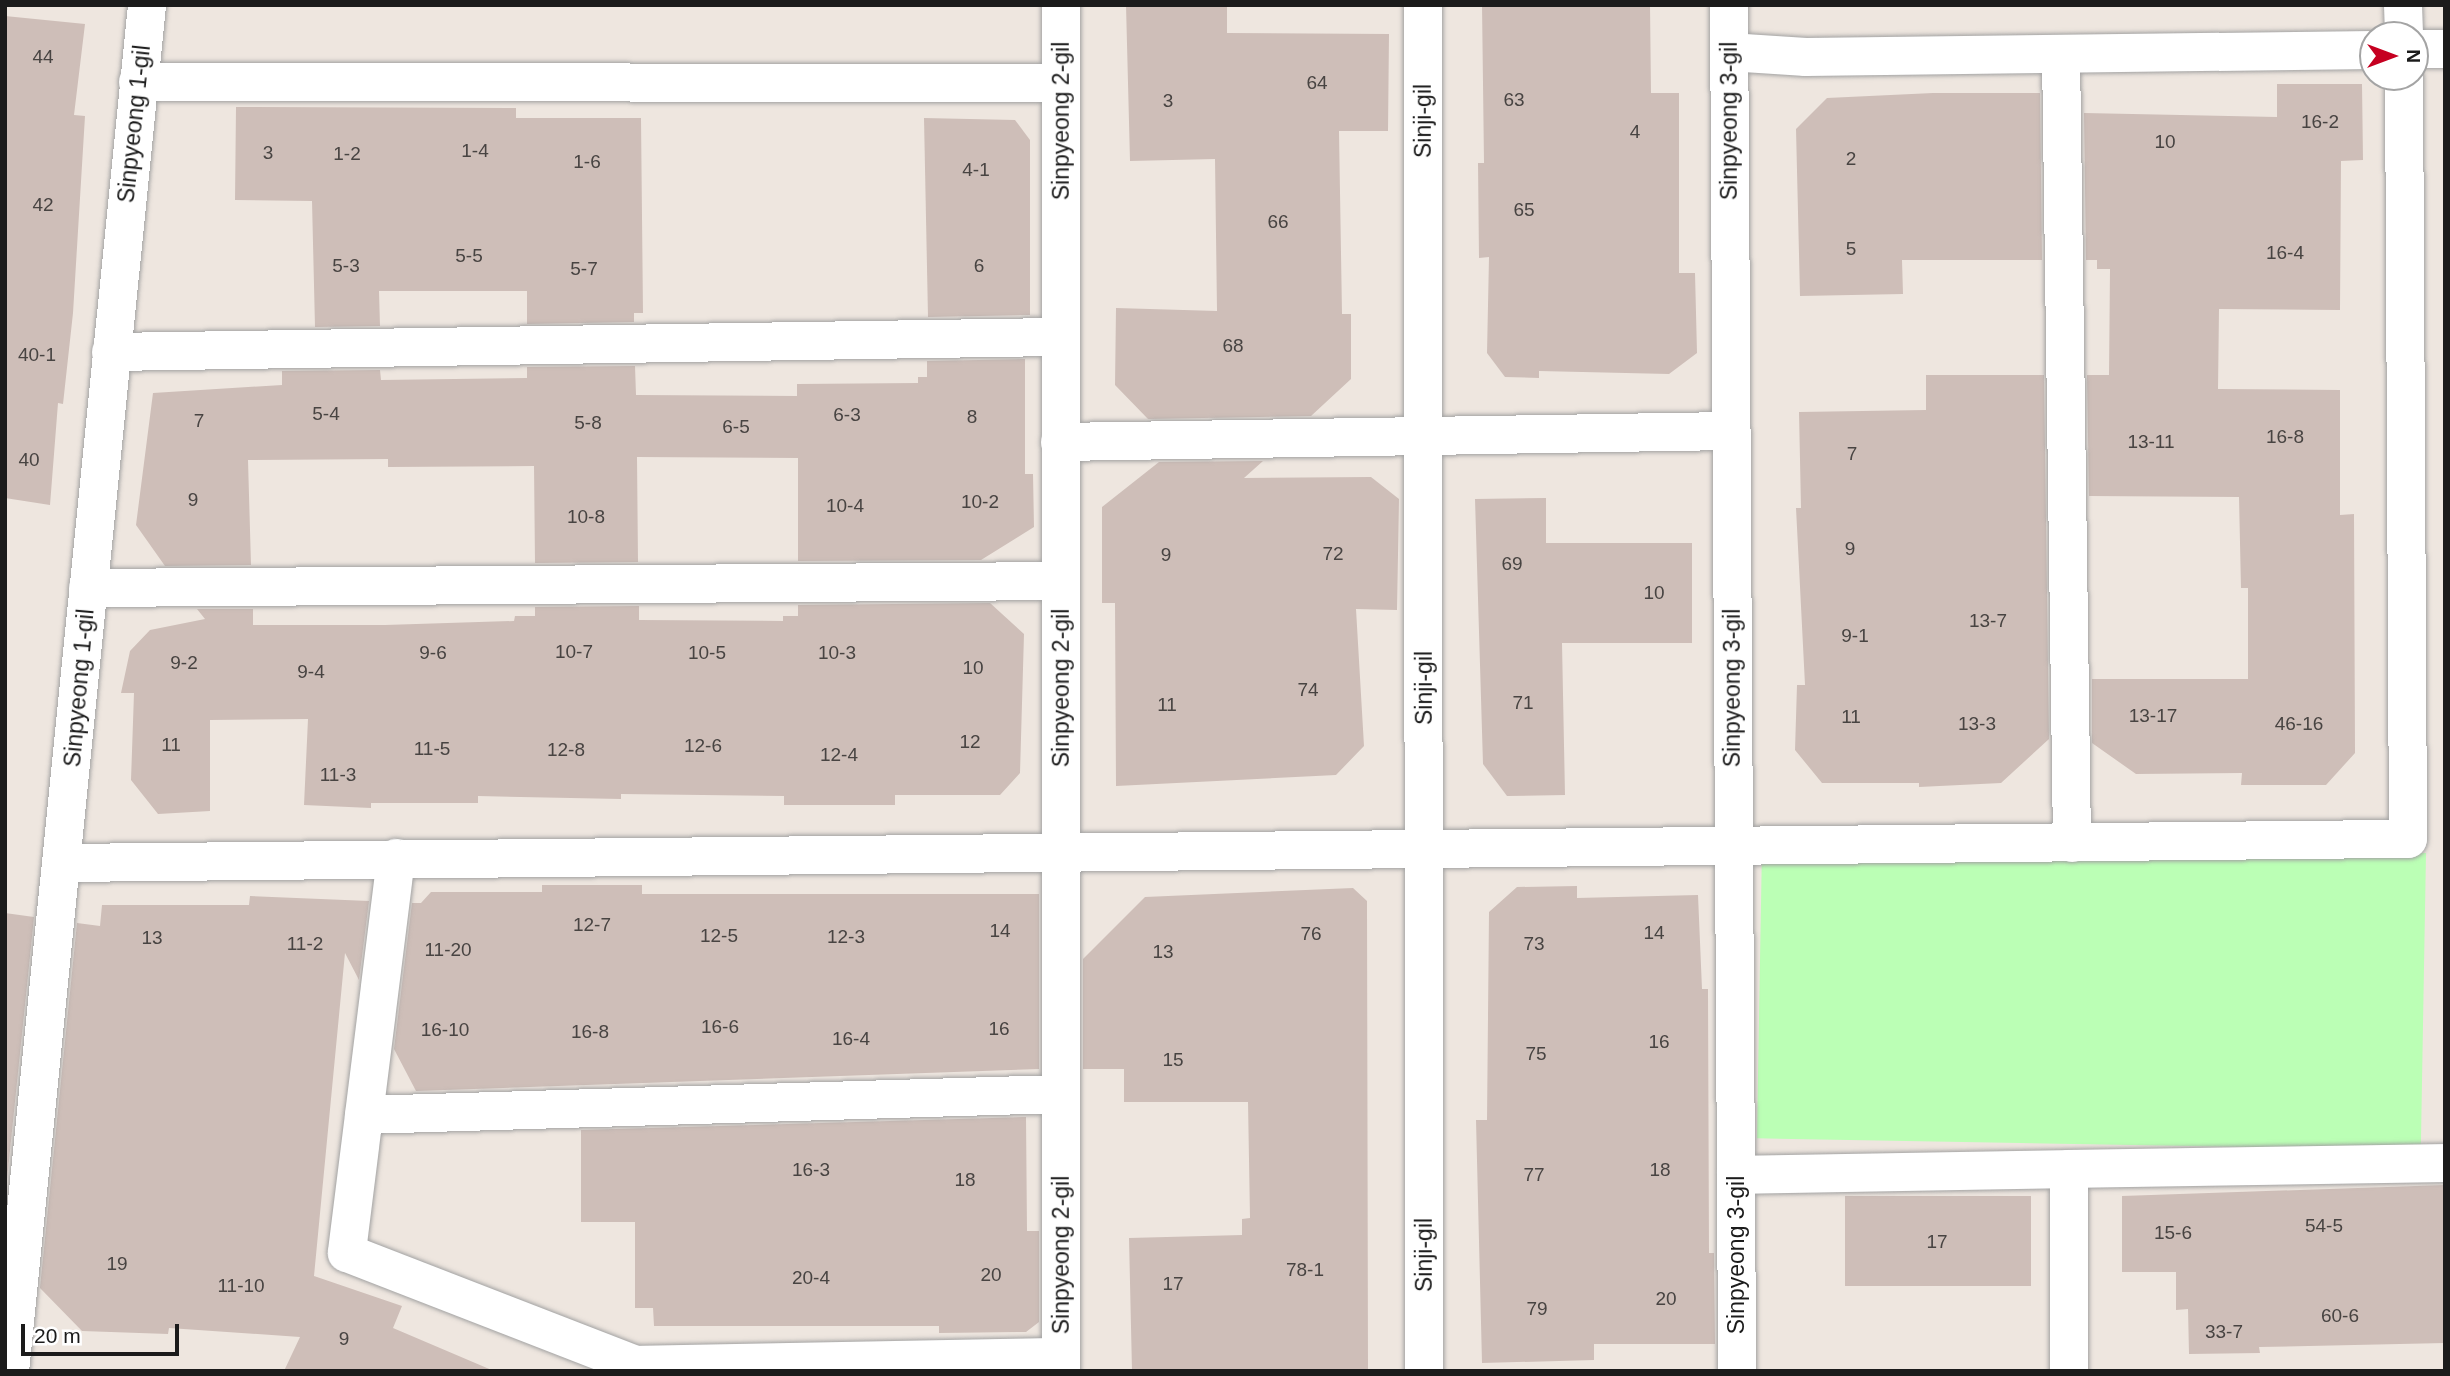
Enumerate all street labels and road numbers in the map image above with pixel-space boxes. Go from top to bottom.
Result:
street label: Sinpyeong 2-gil [1047,42,1075,200]
street label: Sinpyeong 3-gil [1715,42,1743,200]
street label: Sinpyeong 1-gil [112,44,156,204]
street label: Sinji-gil [1409,84,1437,158]
street label: Sinpyeong 1-gil [58,608,100,768]
street label: Sinpyeong 2-gil [1047,609,1075,767]
street label: Sinpyeong 3-gil [1718,609,1746,767]
street label: Sinji-gil [1410,651,1438,725]
street label: Sinpyeong 2-gil [1047,1176,1075,1334]
street label: Sinpyeong 3-gil [1722,1176,1750,1334]
street label: Sinji-gil [1410,1218,1438,1292]

